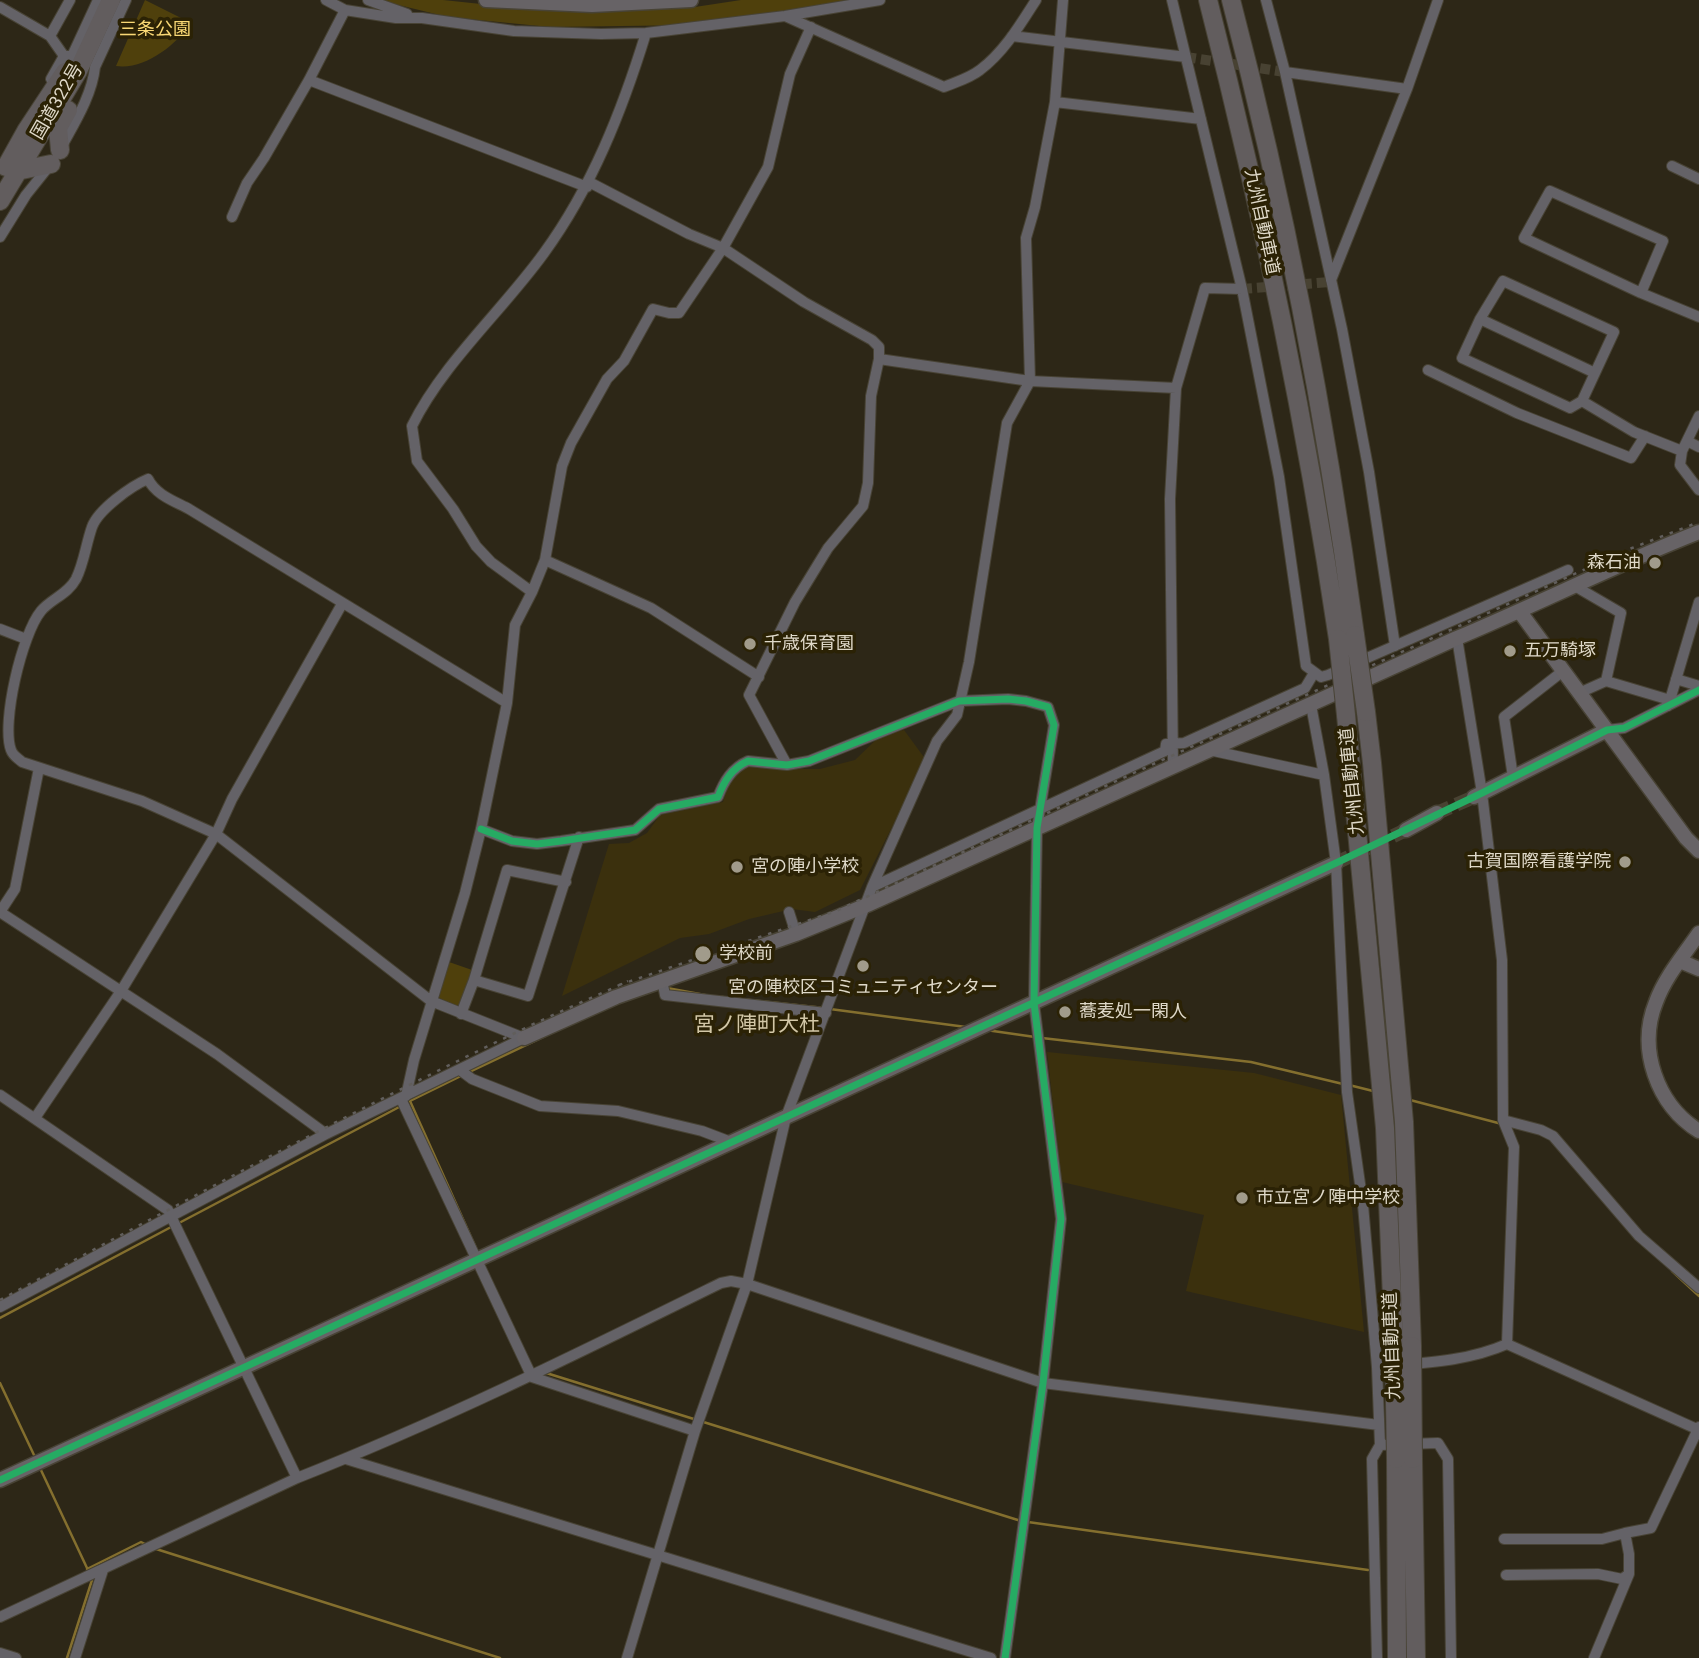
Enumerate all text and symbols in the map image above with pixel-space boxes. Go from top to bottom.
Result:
park label: 三条公園 [119,19,191,41]
street label: 国道322号 [28,60,88,144]
street label: 九州自動車道 [1239,167,1283,277]
place label: 森石油 [1587,552,1641,574]
marker: 森石油 [1647,555,1663,571]
place label: 千歳保育園 [764,633,854,655]
marker: 千歳保育園 [742,636,758,652]
place label: 五万騎塚 [1524,640,1596,662]
marker: 五万騎塚 [1502,643,1518,659]
street label: 九州自動車道 [1337,726,1369,836]
place label: 古賀国際看護学院 [1467,851,1611,873]
marker: 古賀国際看護学院 [1617,854,1633,870]
place label: 宮の陣小学校 [751,856,859,878]
marker: 宮の陣小学校 [729,859,745,875]
place label: 学校前 [719,943,773,965]
marker: 学校前 [693,944,713,964]
marker: 宮の陣校区コミュニティセンター [855,958,871,974]
place label: 宮の陣校区コミュニティセンター [728,977,998,999]
place label: 蕎麦処一閑人 [1079,1001,1187,1023]
marker: 蕎麦処一閑人 [1057,1004,1073,1020]
district label: 宮ノ陣町大杜 [694,1013,820,1039]
place label: 市立宮ノ陣中学校 [1256,1187,1400,1209]
marker: 市立宮ノ陣中学校 [1234,1190,1250,1206]
street label: 九州自動車道 [1380,1292,1406,1400]

